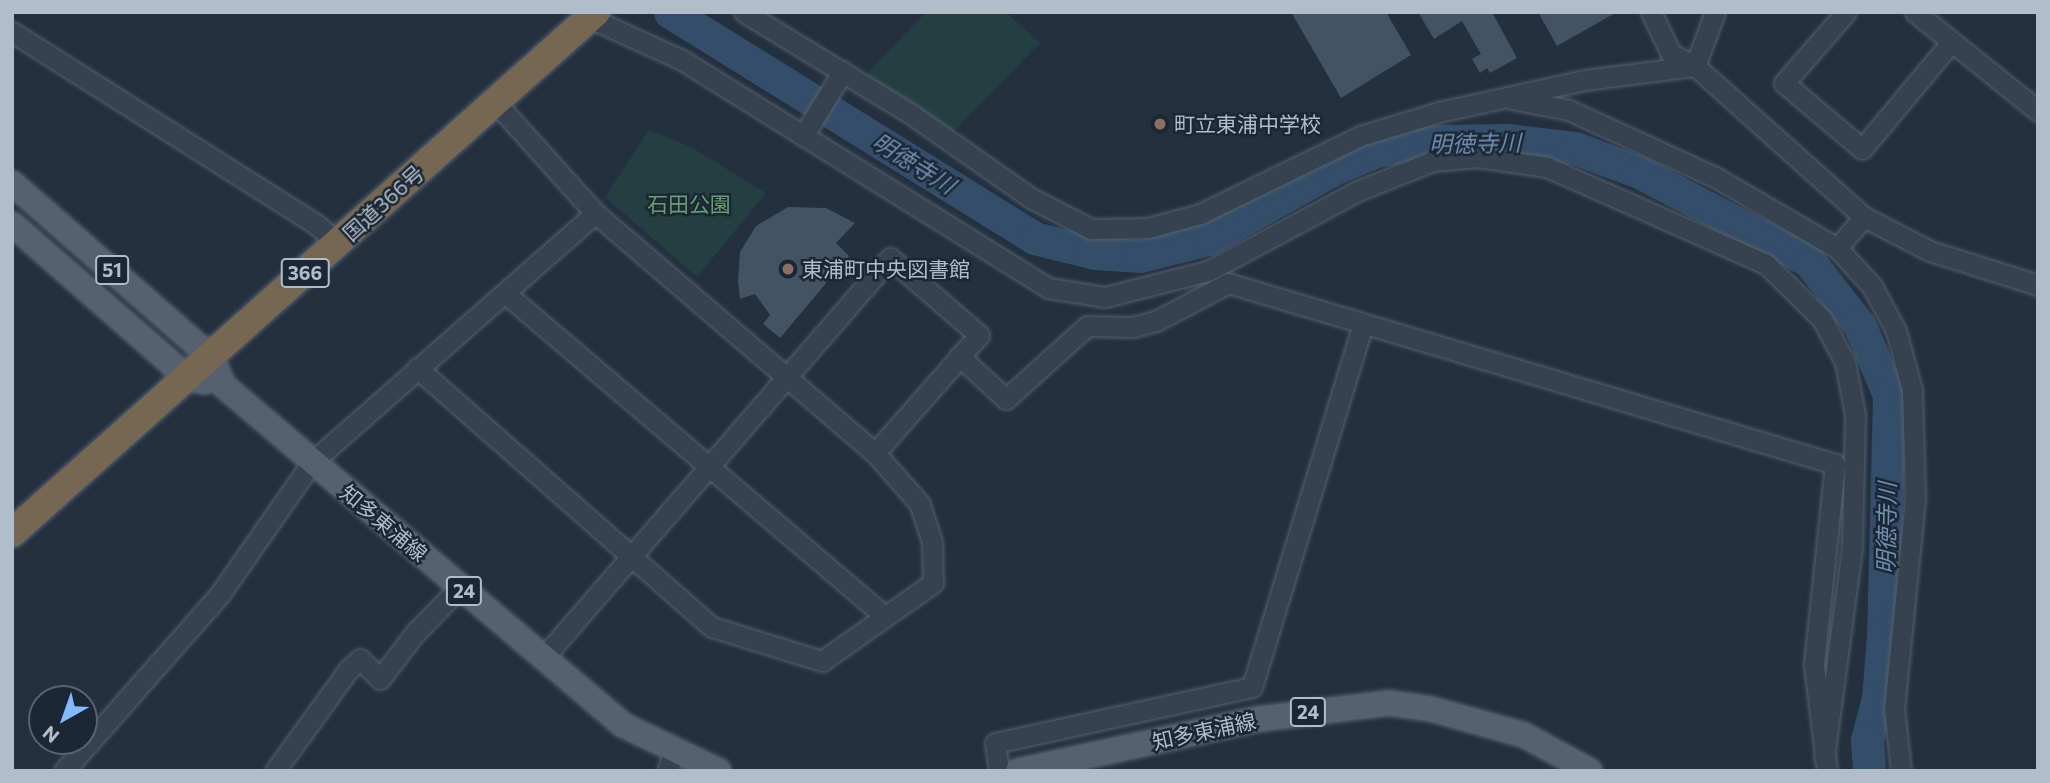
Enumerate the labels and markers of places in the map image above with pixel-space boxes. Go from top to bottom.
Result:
place label: 町立東浦中学校 [1174,111,1321,137]
marker: 町立東浦中学校 [1152,116,1168,132]
place label: 東浦町中央図書館 [802,256,970,282]
marker: 東浦町中央図書館 [780,261,796,277]

